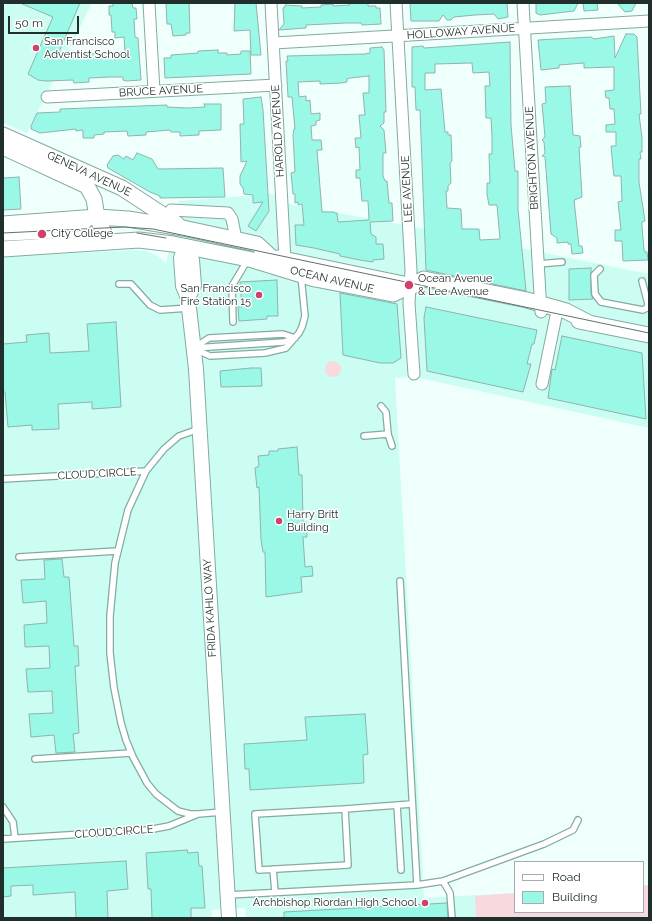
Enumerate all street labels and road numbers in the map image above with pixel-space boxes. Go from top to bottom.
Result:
street label: HOLLOWAY AVENUE [406,22,516,42]
street label: BRUCE AVENUE [119,82,203,100]
street label: HAROLD AVENUE [269,84,287,178]
street label: BRIGHTON AVENUE [523,106,541,210]
street label: GENEVA AVENUE [45,149,133,199]
street label: LEE AVENUE [399,155,415,223]
street label: OCEAN AVENUE [289,264,375,296]
street label: CLOUD CIRCLE [57,465,137,483]
street label: FRIDA KAHLO WAY [201,558,219,658]
street label: CLOUD CIRCLE [74,823,154,841]

